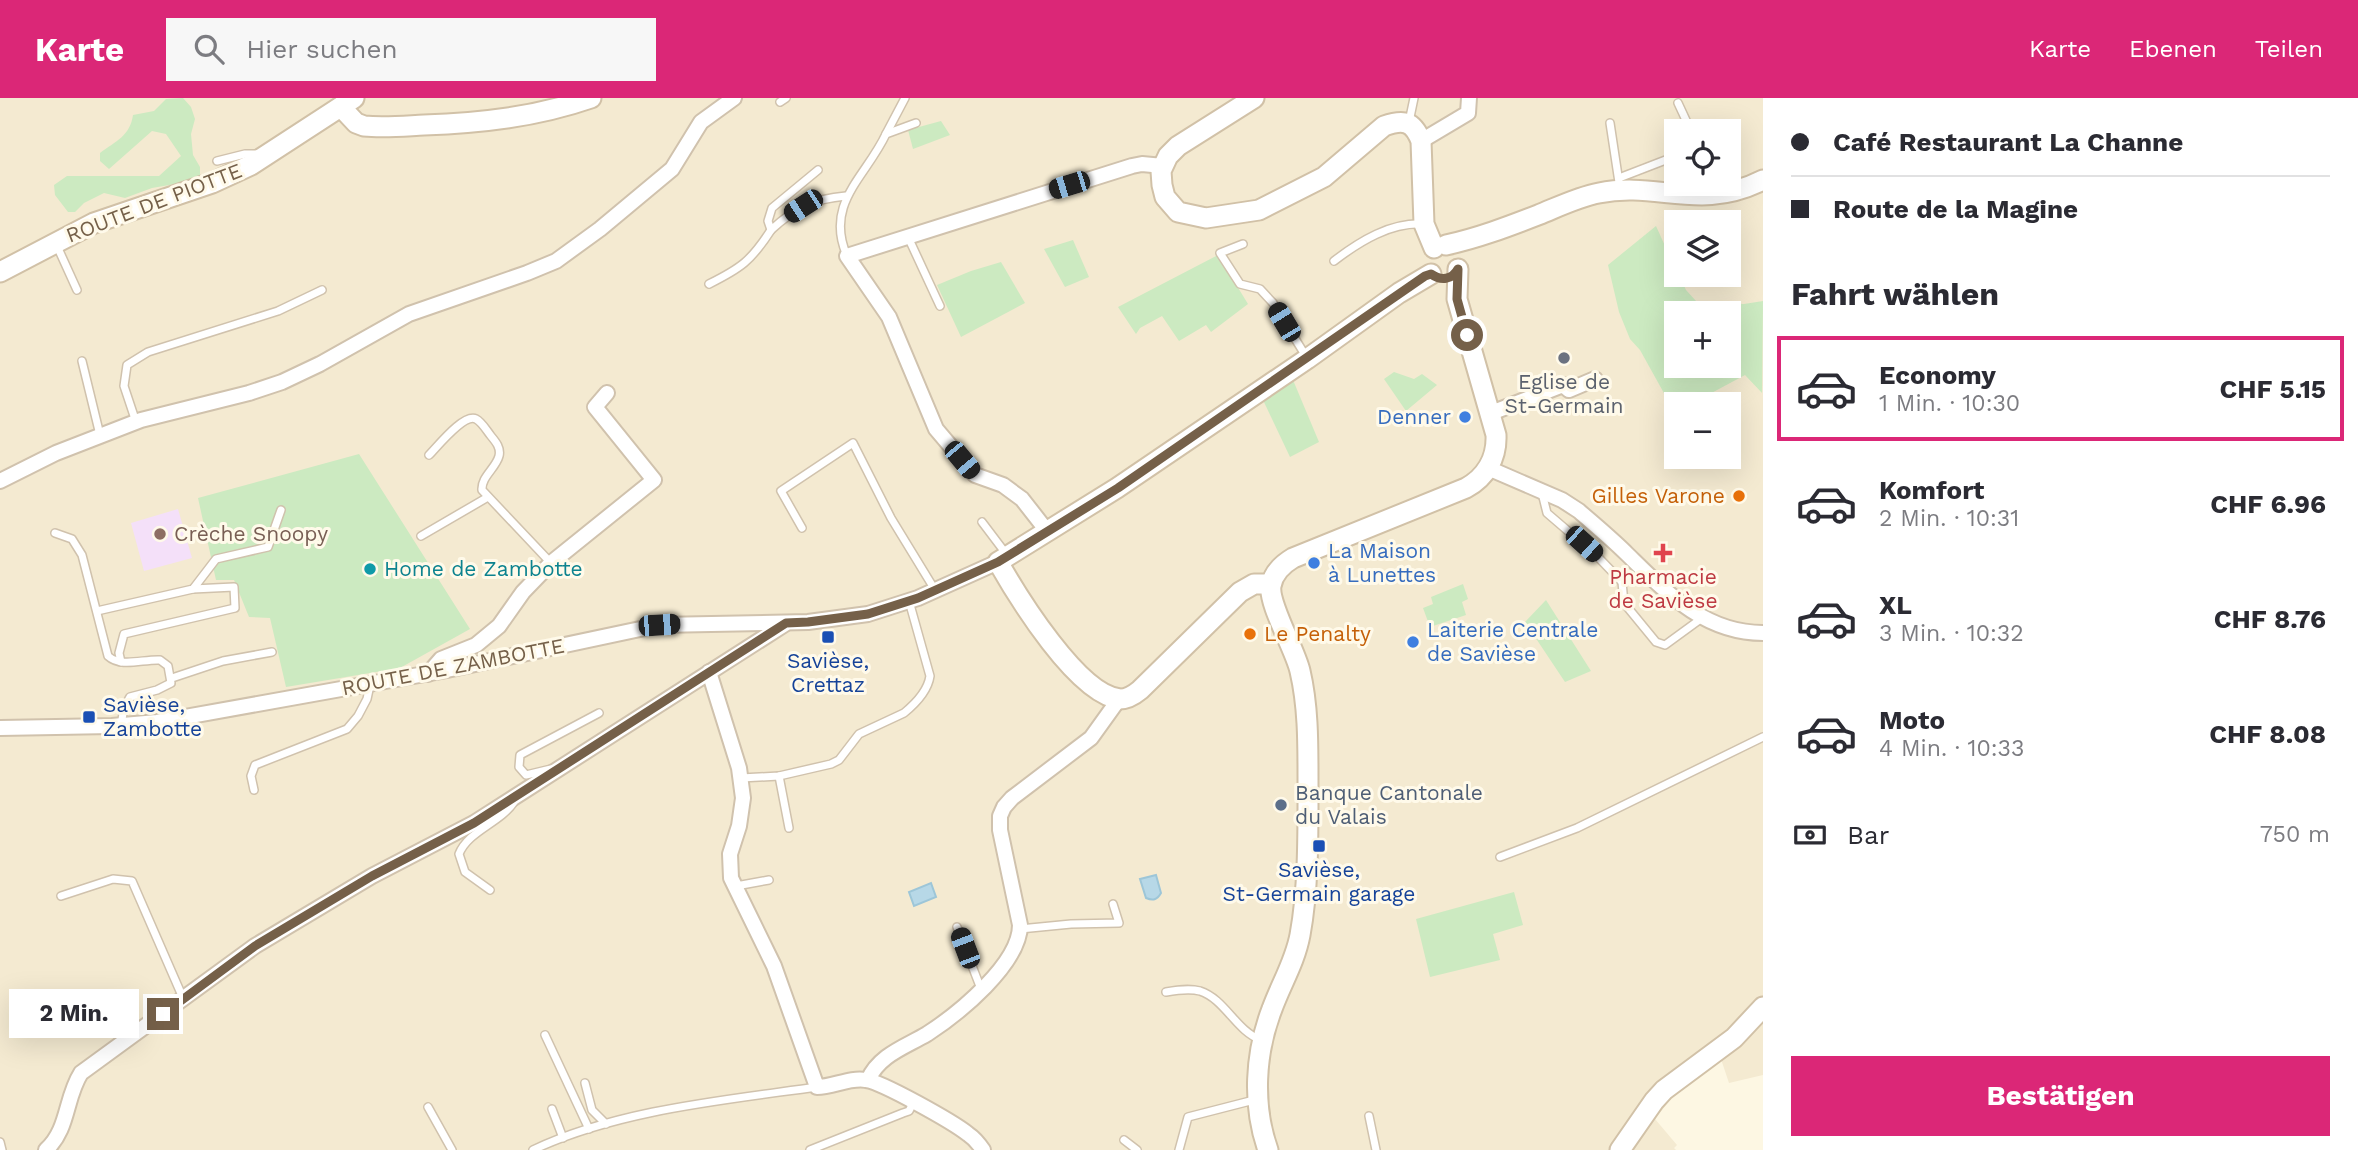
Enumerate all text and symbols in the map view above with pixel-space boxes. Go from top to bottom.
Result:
search box [166,18,656,81]
text: Karte [35,30,124,69]
icon: search [190,30,228,68]
text: Hier suchen [246,34,398,64]
text: Karte [2029,35,2091,63]
text: Ebenen [2129,35,2217,63]
text: Teilen [2255,35,2323,63]
map controls [1664,119,1741,469]
button: locate [1664,119,1741,196]
text: Café Restaurant La Channe [1833,127,2183,157]
street label: ROUTE DE PIOTTE [62,157,245,248]
car [1046,169,1093,201]
car [780,186,827,226]
text: Route de la Magine [1833,194,2078,224]
button: layers [1664,210,1741,287]
text: Fahrt wählen [1791,275,1999,313]
car [1265,299,1304,345]
button: + [1664,301,1741,378]
route start [1451,319,1483,351]
marker: Eglise de St-Germain [1556,350,1572,366]
icon: car [1795,357,1858,420]
text: Economy [1879,360,1996,390]
place label: Eglise de St-Germain [1504,369,1624,418]
text: CHF 5.15 [2219,374,2326,404]
text: 1 Min. · 10:30 [1879,390,2020,417]
button: − [1664,392,1741,469]
place label: Denner [1377,404,1451,429]
marker: Denner [1457,409,1473,425]
car [941,437,984,483]
icon: car [1795,472,1858,535]
text: Komfort [1879,475,1984,505]
place label: Gilles Varone [1592,483,1725,508]
marker: Gilles Varone [1731,488,1747,504]
text: CHF 6.96 [2210,489,2326,519]
text: 2 Min. · 10:31 [1879,505,2019,532]
place label: Crèche Snoopy [174,521,328,546]
car [1562,522,1607,566]
marker: Crèche Snoopy [152,526,168,542]
place label: La Maison à Lunettes [1328,538,1436,587]
marker: Pharmacie de Savièse [1655,545,1671,561]
marker: La Maison à Lunettes [1306,555,1322,571]
place label: Home de Zambotte [384,556,583,581]
marker: Home de Zambotte [362,561,378,577]
place label: Pharmacie de Savièse [1608,564,1718,613]
icon: car [1795,587,1858,650]
text: XL [1879,590,1912,620]
text: CHF 8.76 [2214,604,2326,634]
car [638,613,681,637]
place label: Laiterie Centrale de Savièse [1427,617,1598,666]
text: 3 Min. · 10:32 [1879,620,2024,647]
place label: Le Penalty [1264,621,1371,646]
marker: Le Penalty [1242,626,1258,642]
marker: Savièse, Crettaz [820,629,836,645]
street label: ROUTE DE ZAMBOTTE [340,633,566,700]
marker: Laiterie Centrale de Savièse [1405,634,1421,650]
place label: Savièse, Crettaz [787,648,869,697]
place label: Savièse, Zambotte [103,692,202,741]
icon: car [1795,702,1858,765]
text: Moto [1879,705,1945,735]
marker: Savièse, Zambotte [81,709,97,725]
text: CHF 8.08 [2209,719,2326,749]
text: 4 Min. · 10:33 [1879,735,2024,762]
place label: Banque Cantonale du Valais [1295,780,1483,829]
marker: Banque Cantonale du Valais [1273,797,1289,813]
icon: cash [1791,816,1829,854]
text: Bar [1847,820,1889,850]
text: 750 m [2260,821,2330,848]
marker: Savièse, St-Germain garage [1311,838,1327,854]
place label: Savièse, St-Germain garage [1223,857,1415,906]
car [948,925,983,971]
callout: 2 Min. [9,990,138,1038]
route end [147,998,179,1030]
text: 2 Min. [40,1000,108,1027]
button: Bestätigen [1791,1056,2330,1136]

